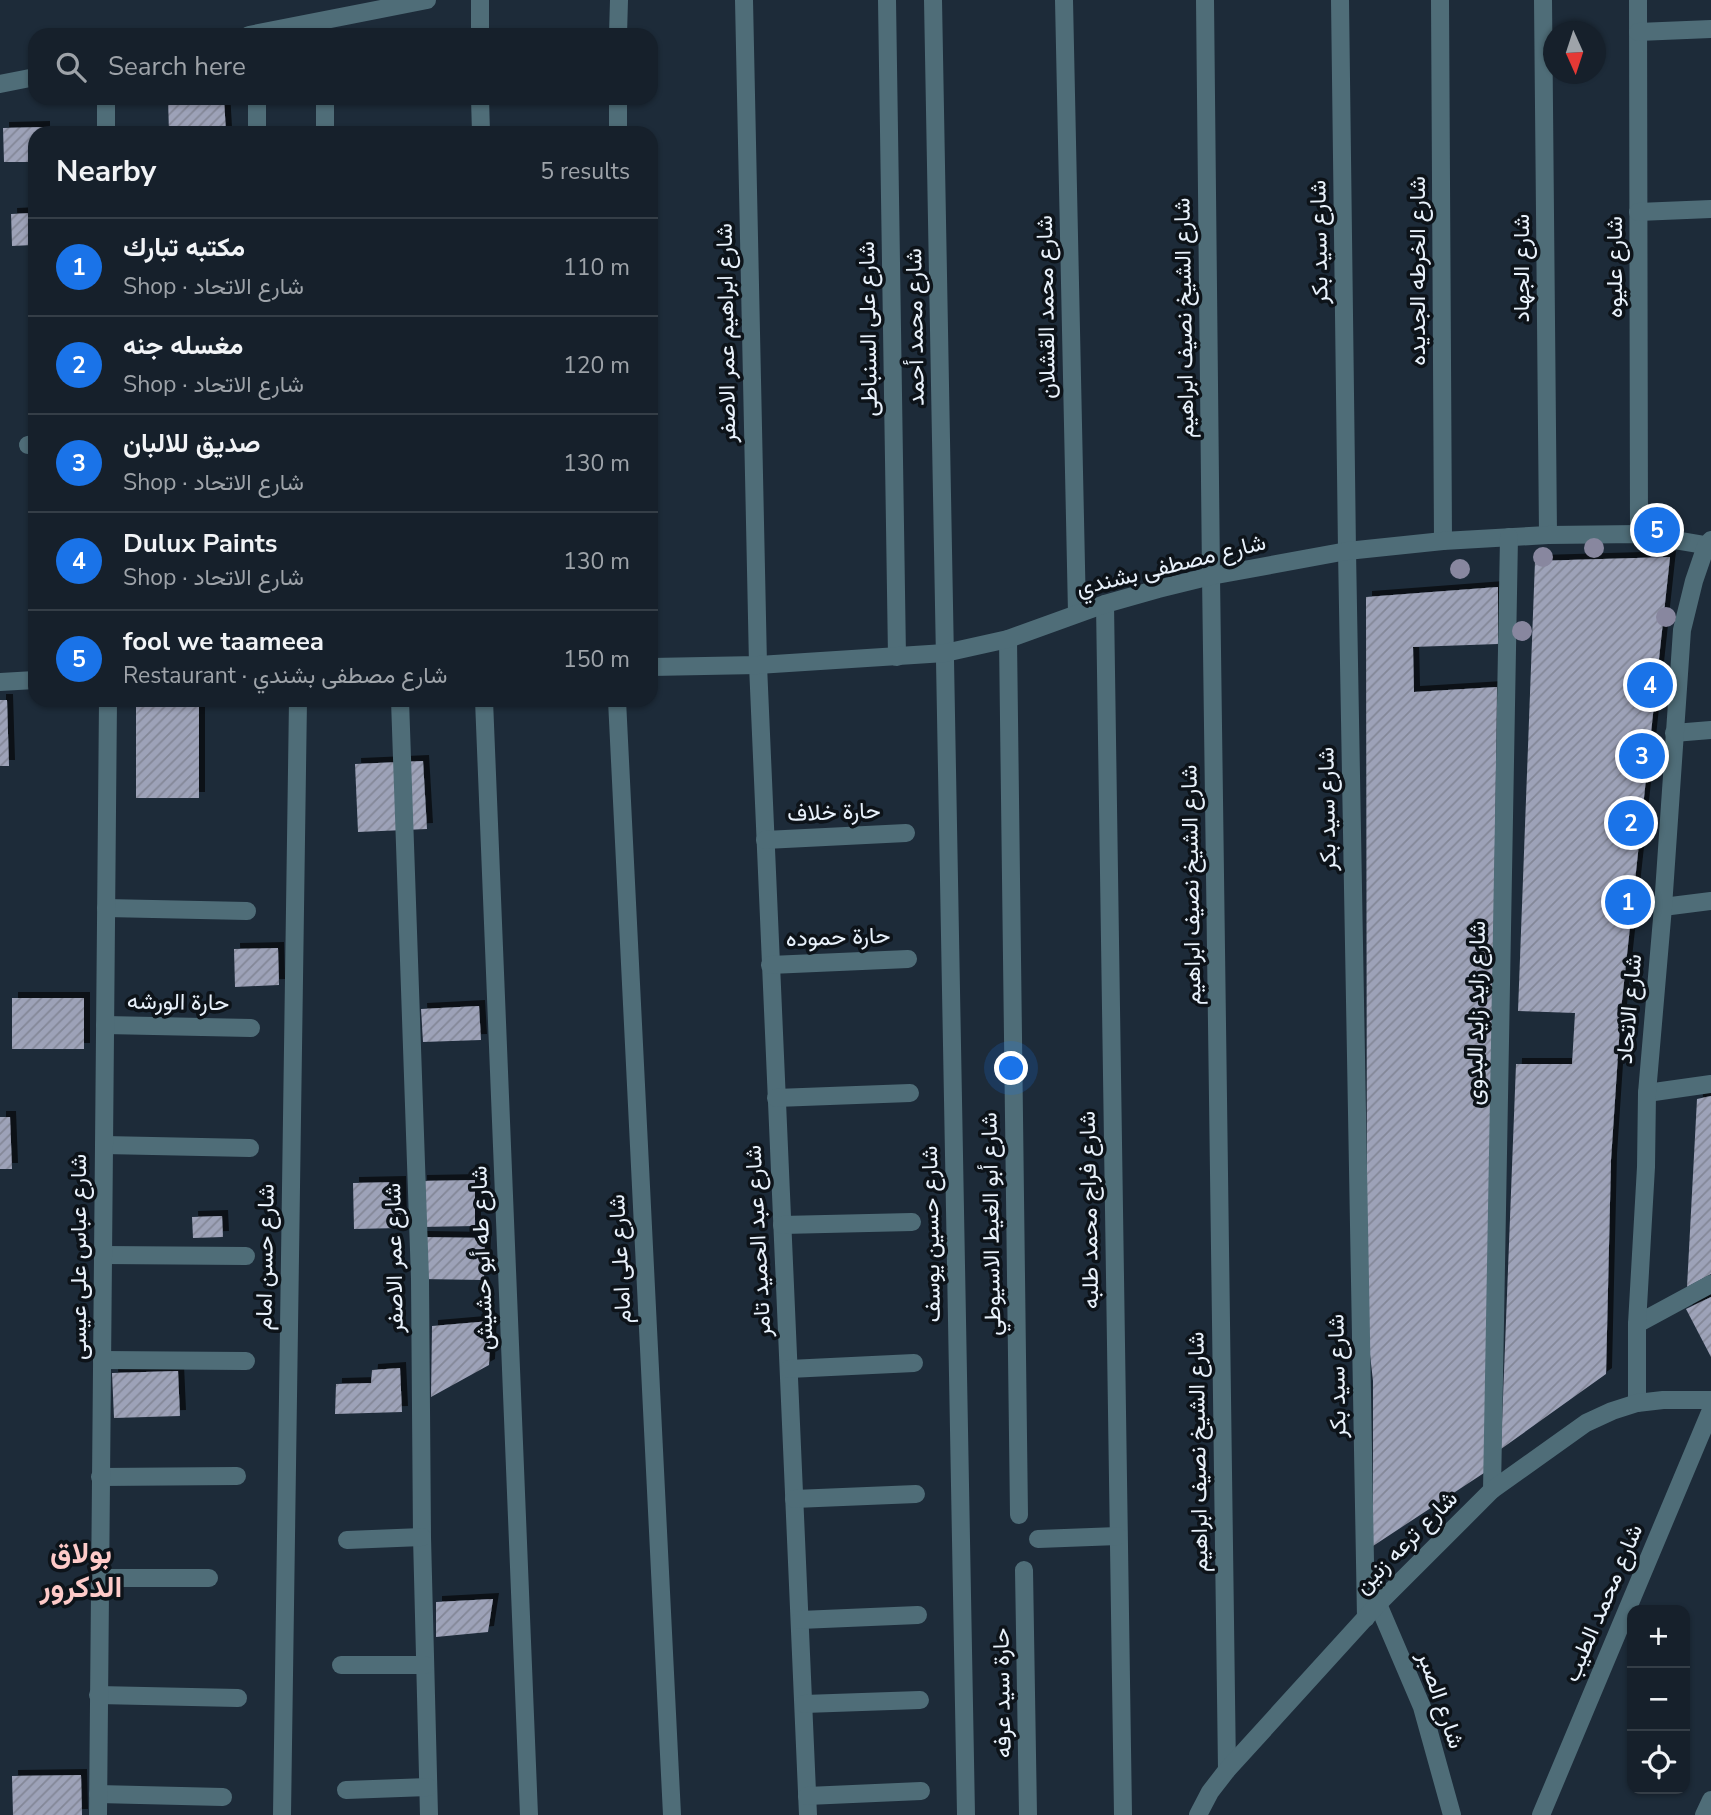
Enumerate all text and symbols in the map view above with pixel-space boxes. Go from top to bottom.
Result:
north arrow [1543,21,1606,84]
search box [28,28,658,105]
icon: search [52,48,90,86]
text: Search here [108,49,246,84]
text: Nearby [56,151,156,192]
text: 5 results [540,156,630,187]
street label: شارع الخرطه الجديده [1402,176,1433,366]
street label: شارع سيد بكر [1302,180,1336,305]
street label: شارع الشيخ نصيف ابراهيم [1166,197,1202,439]
street label: شارع الجهاد [1506,214,1537,322]
street label: شارع محمد القشلان [1029,215,1063,399]
street label: شارع عليوه [1599,216,1630,318]
street label: شارع ابراهيم عمر الاصفر [709,223,743,444]
text: مكتبه تبارك [123,230,245,265]
street label: شارع على السنباطى [851,241,885,417]
street label: شارع محمد أحمد [898,248,932,406]
text: 1 [72,252,86,283]
text: 110 m [563,252,630,283]
text: Shop · شارع الاتحاد [123,271,304,302]
text: مغسله جنه [123,328,243,363]
text: 2 [72,350,86,381]
text: 120 m [563,350,630,381]
text: Shop · شارع الاتحاد [123,369,304,400]
text: صديق للالبان [123,426,261,461]
text: 3 [72,448,86,479]
text: 130 m [563,448,630,479]
text: Shop · شارع الاتحاد [123,467,304,498]
pin: 5 [1634,504,1680,556]
text: Dulux Paints [123,526,278,561]
street label: شارع مصطفى بشندي [1073,526,1270,606]
text: 4 [72,546,86,577]
text: 130 m [563,546,630,577]
text: Shop · شارع الاتحاد [123,562,304,593]
text: fool we taameea [123,624,324,659]
text: 5 [72,644,86,675]
text: 150 m [563,644,630,675]
pin: 4 [1627,659,1673,711]
text: Restaurant · شارع مصطفى بشندي [123,660,447,691]
pin: 3 [1619,730,1665,782]
street label: شارع سيد بكر [1310,747,1344,872]
street label: شارع الشيخ نصيف ابراهيم [1173,764,1209,1006]
street label: حارة خلاف [787,795,881,829]
pin: 2 [1608,797,1654,849]
pin: 1 [1605,876,1651,928]
street label: حارة حموده [785,920,891,954]
street label: شارع زايد زايد البدوى [1459,920,1493,1106]
street label: شارع الاتحاد [1609,953,1649,1065]
street label: حارة الورشه [127,986,229,1018]
your location [994,1051,1028,1085]
street label: شارع فراج محمد طلبه [1072,1111,1106,1309]
street label: شارع أبو الغيط الاسيوطي [974,1112,1011,1336]
street label: شارع عبد الحميد تامر [737,1144,779,1339]
street label: شارع حسين يوسف [914,1145,948,1323]
street label: شارع عباس على عيسى [63,1154,94,1360]
street label: شارع طه أبو حشيش [463,1165,501,1351]
street label: شارع حسن امام [248,1183,282,1331]
street label: شارع عمر الاصفر [377,1183,411,1334]
street label: شارع على امام [601,1193,639,1325]
street label: شارع سيد بكر [1320,1314,1354,1439]
street label: شارع الشيخ نصيف ابراهيم [1180,1331,1216,1573]
street label: شارع ترعه زنين [1347,1483,1465,1601]
street label: شارع محمد الطيب [1556,1519,1650,1687]
district label: بولاق الدكرور [39,1533,122,1608]
map controls [1627,1605,1690,1794]
button: + [1627,1605,1690,1668]
street label: حارة سيد عرفه [985,1627,1019,1759]
street label: شارع الصبر [1410,1646,1472,1753]
button: − [1627,1668,1690,1731]
button: locate [1627,1731,1690,1794]

